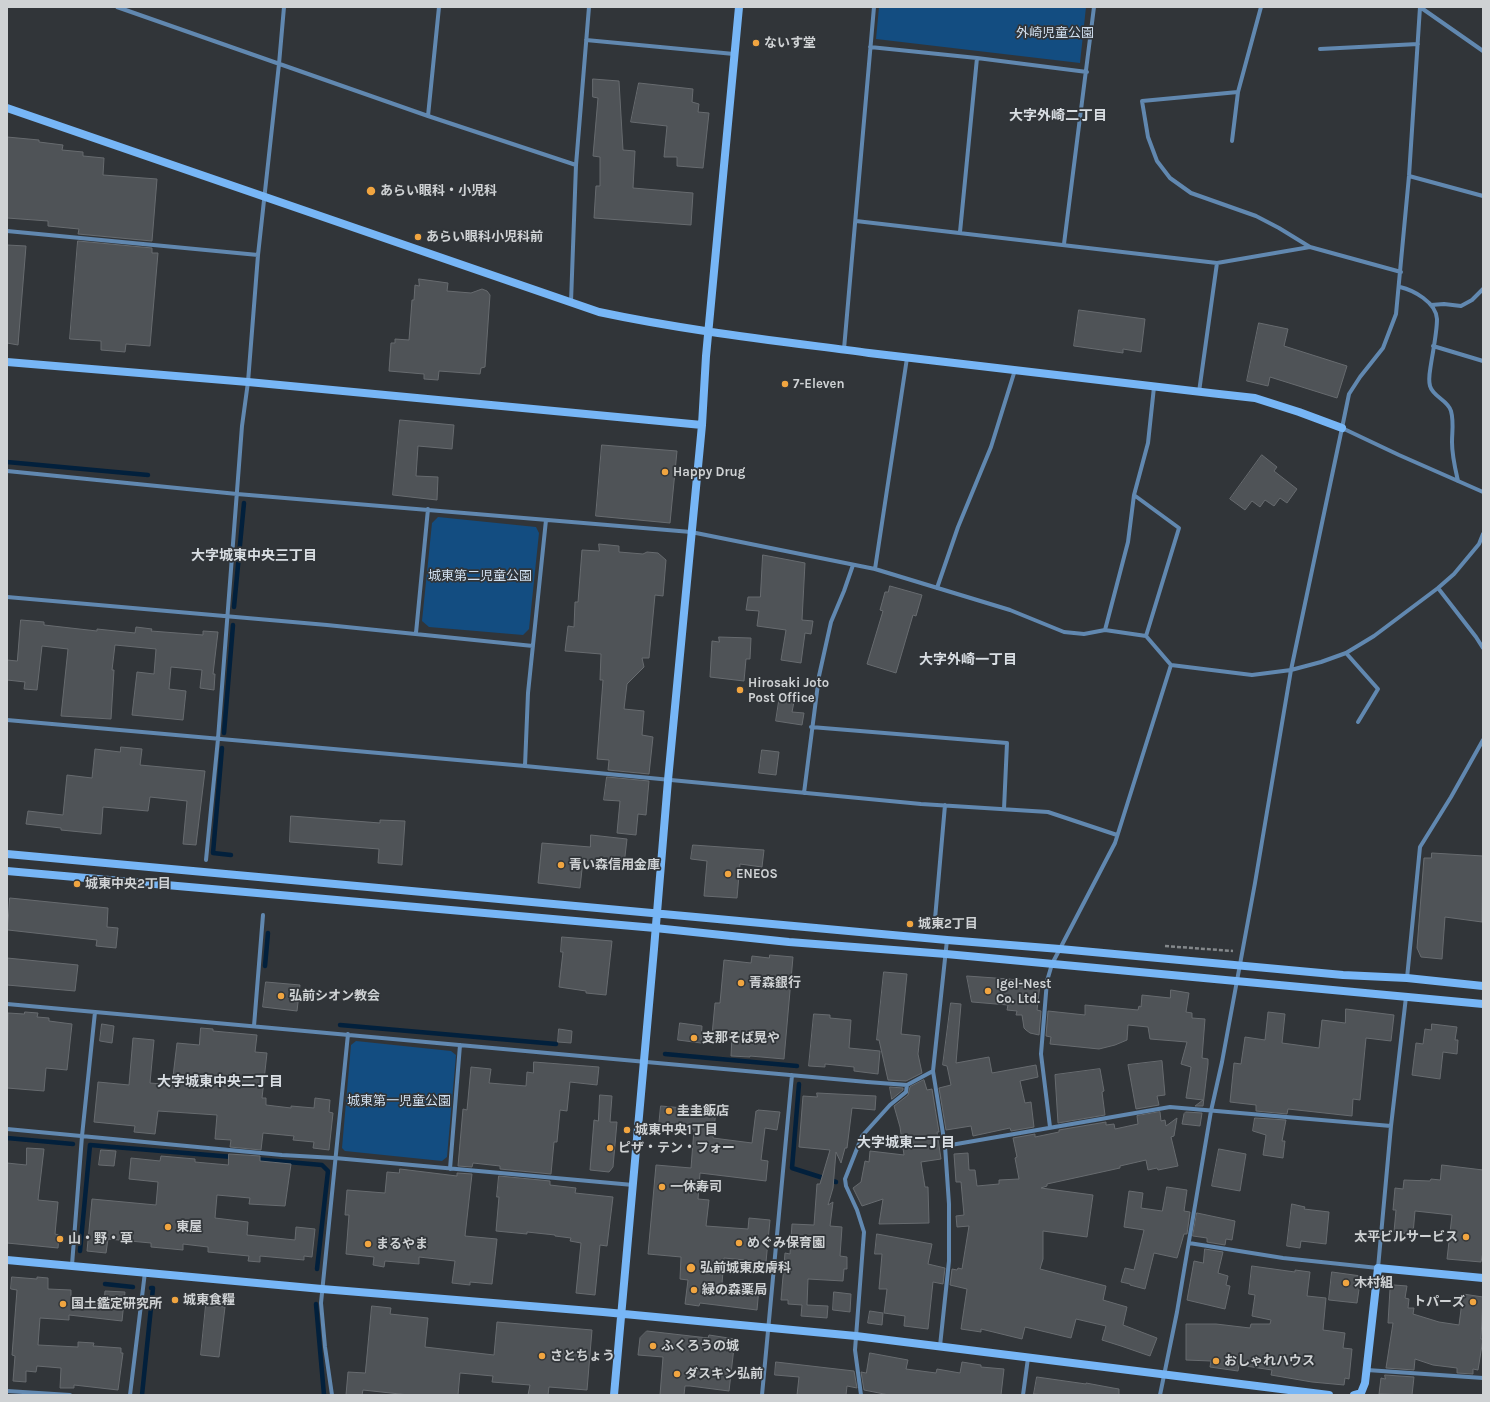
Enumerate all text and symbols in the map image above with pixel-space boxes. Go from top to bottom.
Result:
park label: 外崎児童公園 [1016,25,1094,41]
place label: ないす堂 [764,35,816,51]
marker: ないす堂 [751,38,761,48]
district label: 大字外崎二丁目 [1009,108,1107,124]
place label: あらい眼科・小児科 [380,183,497,199]
marker: あらい眼科・小児科 [365,185,377,197]
place label: あらい眼科小児科前 [426,229,543,245]
marker: あらい眼科小児科前 [413,232,423,242]
place label: 7-Eleven [793,376,845,392]
marker: 7-Eleven [780,379,790,389]
place label: Happy Drug [673,464,745,480]
marker: Happy Drug [660,467,670,477]
district label: 大字城東中央三丁目 [191,548,317,564]
park label: 城東第二児童公園 [428,568,532,584]
district label: 大字外崎一丁目 [919,652,1017,668]
place label: Hirosaki Joto Post Office [748,675,829,706]
marker: Hirosaki Joto Post Office [735,685,745,695]
place label: 青い森信用金庫 [569,857,660,873]
marker: 青い森信用金庫 [556,860,566,870]
place label: ENEOS [736,866,778,882]
marker: ENEOS [723,869,733,879]
place label: 城東中央2丁目 [85,876,171,892]
marker: 城東中央2丁目 [72,879,82,889]
place label: 城東2丁目 [918,916,978,932]
marker: 城東2丁目 [905,919,915,929]
place label: 青森銀行 [749,975,801,991]
place label: Igel-Nest Co. Ltd. [996,976,1051,1007]
marker: 青森銀行 [736,978,746,988]
marker: Igel-Nest Co. Ltd. [983,986,993,996]
place label: 弘前シオン教会 [289,988,380,1004]
marker: 弘前シオン教会 [276,991,286,1001]
place label: 支那そば晃や [702,1030,780,1046]
marker: 支那そば晃や [689,1033,699,1043]
district label: 大字城東中央二丁目 [157,1074,283,1090]
park label: 城東第一児童公園 [347,1093,451,1109]
place label: 圭圭飯店 [677,1103,729,1119]
marker: 圭圭飯店 [664,1106,674,1116]
place label: 城東中央1丁目 [635,1122,718,1138]
marker: 城東中央1丁目 [622,1125,632,1135]
district label: 大字城東二丁目 [857,1135,955,1151]
place label: ピザ・テン・フォー [618,1140,735,1156]
marker: ピザ・テン・フォー [605,1143,615,1153]
place label: 一休寿司 [670,1179,722,1195]
marker: 一休寿司 [657,1182,667,1192]
place label: 東屋 [176,1219,202,1235]
marker: 東屋 [163,1222,173,1232]
place label: 太平ビルサービス [1354,1229,1458,1245]
place label: 山・野・草 [68,1231,133,1247]
marker: 太平ビルサービス [1461,1232,1471,1242]
marker: 山・野・草 [55,1234,65,1244]
place label: めぐみ保育園 [747,1235,825,1251]
place label: まるやま [376,1236,428,1252]
marker: めぐみ保育園 [734,1238,744,1248]
marker: まるやま [363,1239,373,1249]
place label: 弘前城東皮膚科 [700,1260,791,1276]
marker: 弘前城東皮膚科 [685,1262,697,1274]
place label: 木村組 [1354,1275,1393,1291]
marker: 木村組 [1341,1278,1351,1288]
place label: 緑の森薬局 [702,1282,767,1298]
marker: 緑の森薬局 [689,1285,699,1295]
place label: 城東食糧 [183,1292,235,1308]
place label: トパーズ [1413,1294,1465,1310]
marker: 城東食糧 [170,1295,180,1305]
place label: 国土鑑定研究所 [71,1296,162,1312]
marker: トパーズ [1468,1297,1478,1307]
marker: 国土鑑定研究所 [58,1299,68,1309]
place label: ふくろうの城 [661,1338,739,1354]
marker: ふくろうの城 [648,1341,658,1351]
place label: さとちょう [550,1348,615,1364]
marker: さとちょう [537,1351,547,1361]
place label: おしゃれハウス [1224,1353,1315,1369]
marker: おしゃれハウス [1211,1356,1221,1366]
place label: ダスキン弘前 [685,1366,763,1382]
marker: ダスキン弘前 [672,1369,682,1379]

